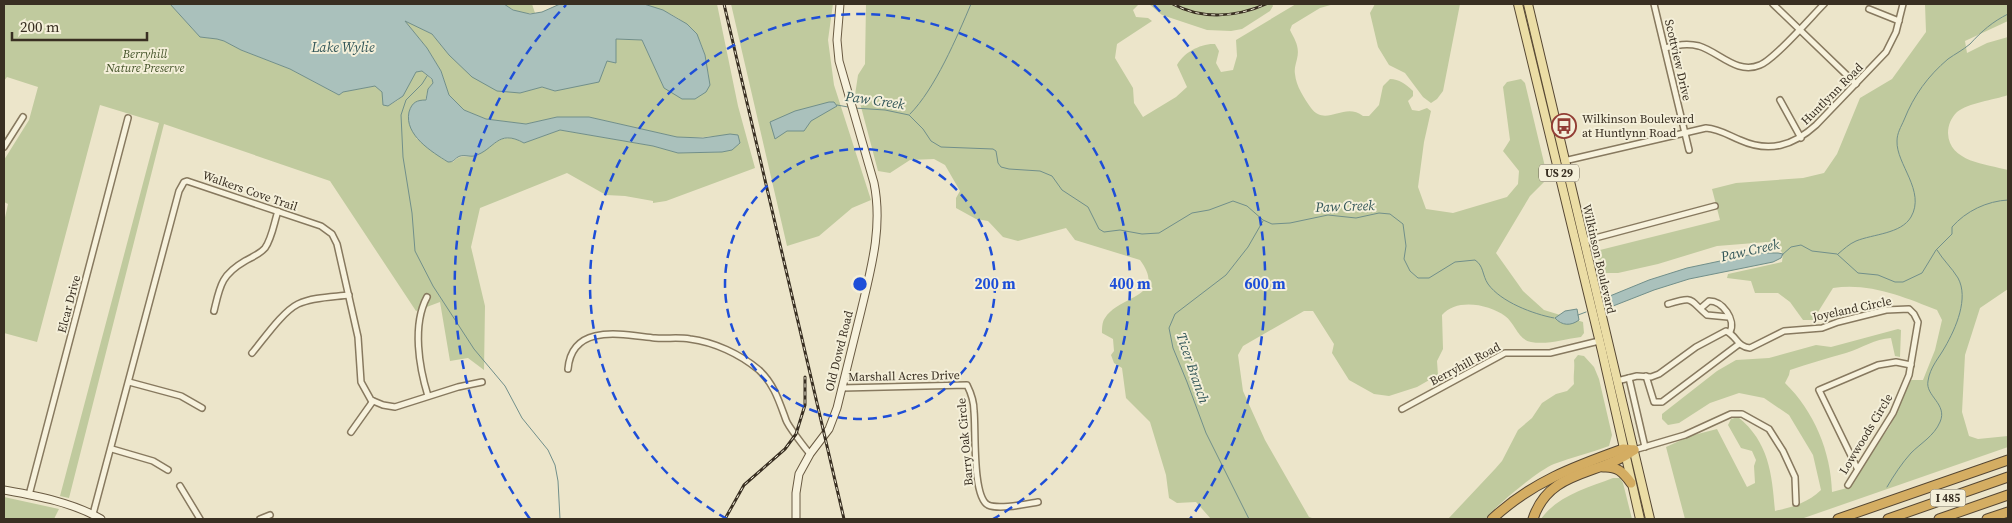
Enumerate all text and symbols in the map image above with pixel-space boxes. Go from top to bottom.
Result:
scale bar [12,10,148,42]
text: 200 m [20,16,60,37]
street label: Scottview Drive [1661,18,1695,102]
water label: Lake Wylie [310,37,375,57]
park label: Berryhill Nature Preserve [105,46,184,76]
street label: Huntlynn Road [1798,59,1867,128]
water label: Paw Creek [843,86,906,114]
place label: Wilkinson Boulevard at Huntlynn Road [1582,111,1694,141]
bus stop icon: Wilkinson Boulevard at Huntlynn Road [1551,113,1577,139]
road number: US 29 [1539,164,1579,182]
street label: Walkers Cove Trail [200,167,300,215]
water label: Paw Creek [1314,195,1375,217]
street label: Wilkinson Boulevard [1579,203,1619,316]
water label: Paw Creek [1718,233,1782,267]
street label: Elcar Drive [54,273,84,335]
text: 200 m [974,273,1016,294]
text: 400 m [1109,273,1151,294]
text: 600 m [1244,273,1286,294]
centre of rings [851,275,869,293]
street label: Joyeland Circle [1810,293,1893,325]
street label: Old Dowd Road [821,309,857,393]
water label: Ticer Branch [1172,330,1215,407]
street label: Berryhill Road [1427,339,1503,389]
street label: Marshall Acres Drive [848,367,960,385]
street label: Lowwoods Circle [1836,391,1896,477]
street label: Barry Oak Circle [953,397,977,487]
road number: I 485 [1930,489,1966,506]

